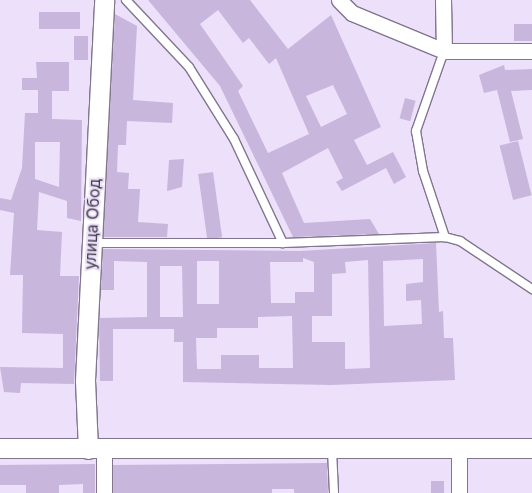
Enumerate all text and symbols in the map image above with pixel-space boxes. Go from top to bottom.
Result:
street label: улица Обод [80,178,104,270]

